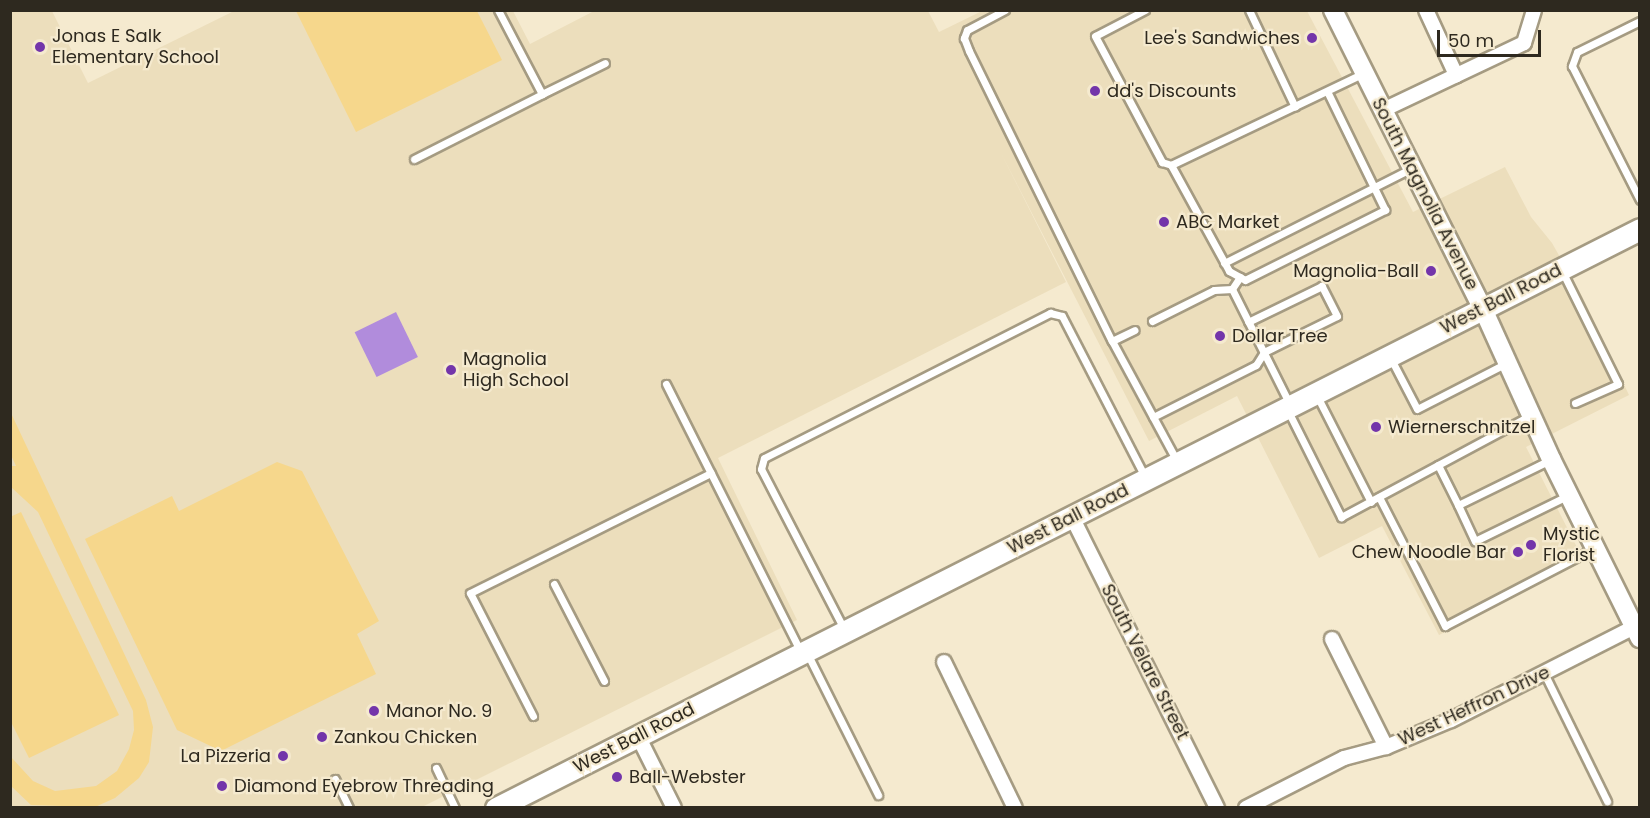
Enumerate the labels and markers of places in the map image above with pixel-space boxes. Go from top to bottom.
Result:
place label: Jonas E Salk Elementary School [52,26,219,68]
place label: Lee's Sandwiches [1144,27,1300,49]
marker: Lee's Sandwiches [1305,31,1319,45]
marker: Jonas E Salk Elementary School [33,40,47,54]
place label: dd's Discounts [1107,80,1236,102]
marker: dd's Discounts [1088,84,1102,98]
place label: ABC Market [1176,211,1279,233]
marker: ABC Market [1157,215,1171,229]
place label: Magnolia-Ball [1293,260,1419,282]
marker: Magnolia-Ball [1424,264,1438,278]
place label: Dollar Tree [1232,325,1328,347]
marker: Dollar Tree [1213,329,1227,343]
place label: Magnolia High School [463,349,569,392]
marker: Magnolia High School [444,363,458,377]
place label: Wiernerschnitzel [1388,416,1535,438]
marker: Wiernerschnitzel [1369,420,1383,434]
place label: Mystic Florist [1543,524,1600,566]
marker: Mystic Florist [1524,538,1538,552]
place label: Chew Noodle Bar [1352,541,1506,563]
marker: Chew Noodle Bar [1511,545,1525,559]
place label: Manor No. 9 [386,700,492,722]
marker: Manor No. 9 [367,704,381,718]
place label: Zankou Chicken [334,726,477,748]
marker: Zankou Chicken [315,730,329,744]
place label: La Pizzeria [181,745,271,767]
marker: La Pizzeria [276,749,290,763]
place label: Ball-Webster [629,766,746,788]
marker: Ball-Webster [610,770,624,784]
place label: Diamond Eyebrow Threading [234,775,494,797]
marker: Diamond Eyebrow Threading [215,779,229,793]

